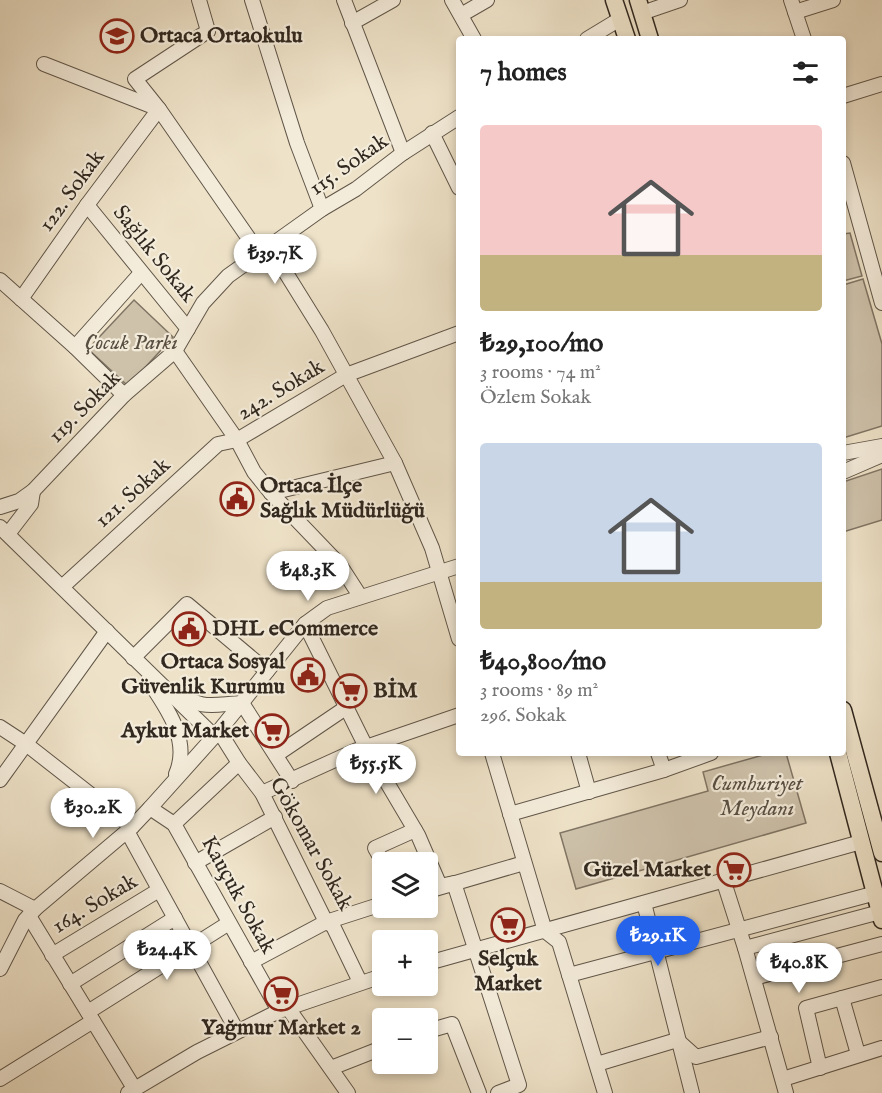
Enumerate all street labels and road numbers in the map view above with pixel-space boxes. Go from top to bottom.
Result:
street label: 115. Sokak [304,128,394,202]
street label: 122. Sokak [33,144,111,237]
street label: Sağlık Sokak [106,200,202,309]
street label: 242. Sokak [232,353,330,427]
street label: 119. Sokak [43,365,127,449]
street label: 121. Sokak [89,452,177,534]
street label: Gökomar Sokak [263,772,359,916]
street label: Kauçuk Sokak [194,831,282,959]
street label: 164. Sokak [47,868,143,940]

